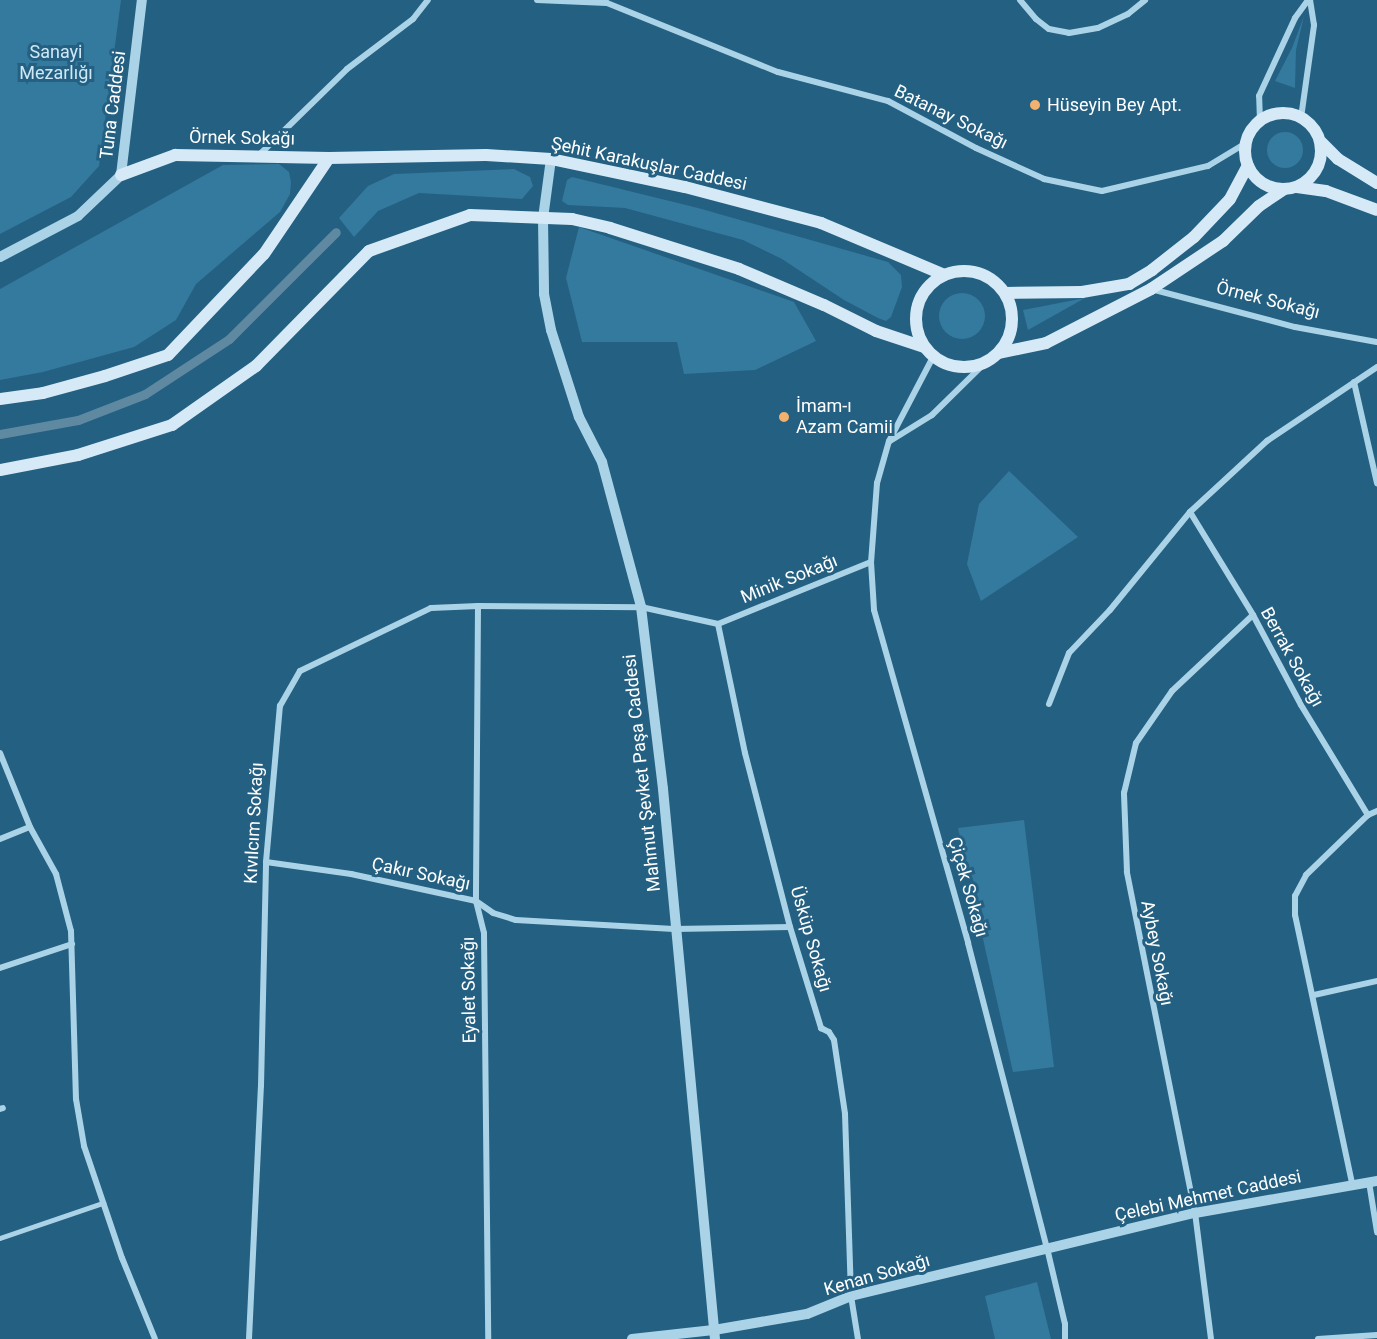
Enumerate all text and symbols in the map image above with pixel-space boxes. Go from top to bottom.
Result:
park label: Sanayi Mezarlığı [19,42,93,84]
street label: Tuna Caddesi [96,50,130,160]
street label: Batanay Sokağı [891,80,1011,154]
place label: Hüseyin Bey Apt. [1047,94,1182,116]
marker: Hüseyin Bey Apt. [1028,98,1042,112]
street label: Örnek Sokağı [189,126,295,150]
street label: Şehit Karakuşlar Caddesi [549,133,749,195]
street label: Örnek Sokağı [1214,277,1322,323]
place label: İmam-ı Azam Camii [796,396,893,438]
marker: İmam-ı Azam Camii [777,410,791,424]
street label: Minik Sokağı [737,550,841,608]
street label: Berrak Sokağı [1256,603,1328,711]
street label: Mahmut Şevket Paşa Caddesi [619,653,665,893]
street label: Kıvılcım Sokağı [240,762,268,884]
street label: Çiçek Sokağı [943,834,993,940]
street label: Çakır Sokağı [370,853,472,895]
street label: Üsküp Sokağı [786,884,836,994]
street label: Aybey Sokağı [1136,899,1178,1007]
street label: Eyalet Sokağı [457,936,481,1044]
street label: Çelebi Mehmet Caddesi [1113,1166,1303,1226]
street label: Kenan Sokağı [822,1250,932,1300]

